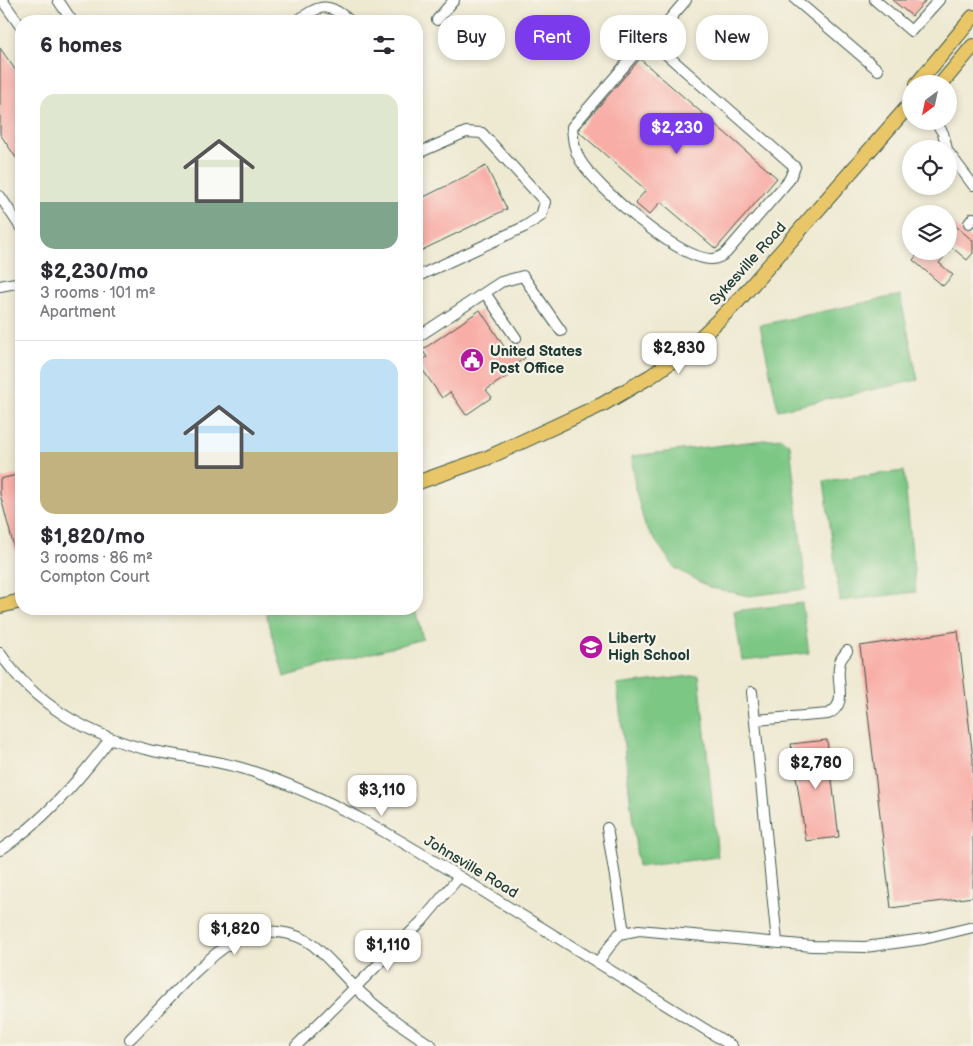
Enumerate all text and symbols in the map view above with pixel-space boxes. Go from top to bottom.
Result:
chip: Buy [438,15,505,60]
chip: Rent [515,15,590,60]
chip: Filters [600,15,686,60]
chip: New [696,15,768,60]
icon: filters [370,31,398,59]
text: 6 homes [40,33,122,58]
north arrow [902,75,958,130]
map controls [902,75,957,260]
pin: $2,230 [636,112,718,155]
text: $2,230 [651,119,703,138]
icon: home [174,126,264,216]
button: locate [902,140,957,195]
button: layers [902,205,957,260]
street label: Sykesville Road [706,218,790,310]
text: $2,230/mo [40,259,148,284]
text: 3 rooms · 101 m² [40,284,156,303]
text: Apartment [40,303,116,322]
pin: $2,830 [638,332,720,375]
text: $2,830 [653,339,705,358]
place label: United States Post Office [490,342,582,378]
public building icon: United States Post Office [459,347,485,373]
icon: home [174,392,264,482]
text: $1,820/mo [40,524,145,549]
text: 3 rooms · 86 m² [40,549,153,568]
text: Compton Court [40,568,150,587]
place label: Liberty High School [608,629,690,665]
school or university icon: Liberty High School [578,634,604,660]
pin: $2,780 [775,748,857,790]
text: $2,780 [790,754,842,773]
pin: $3,110 [341,774,423,817]
text: $3,110 [359,781,405,800]
street label: Johnsville Road [420,831,522,903]
pin: $1,820 [194,914,276,956]
text: $1,820 [210,920,260,939]
pin: $1,110 [347,930,429,972]
text: $1,110 [366,936,410,955]

